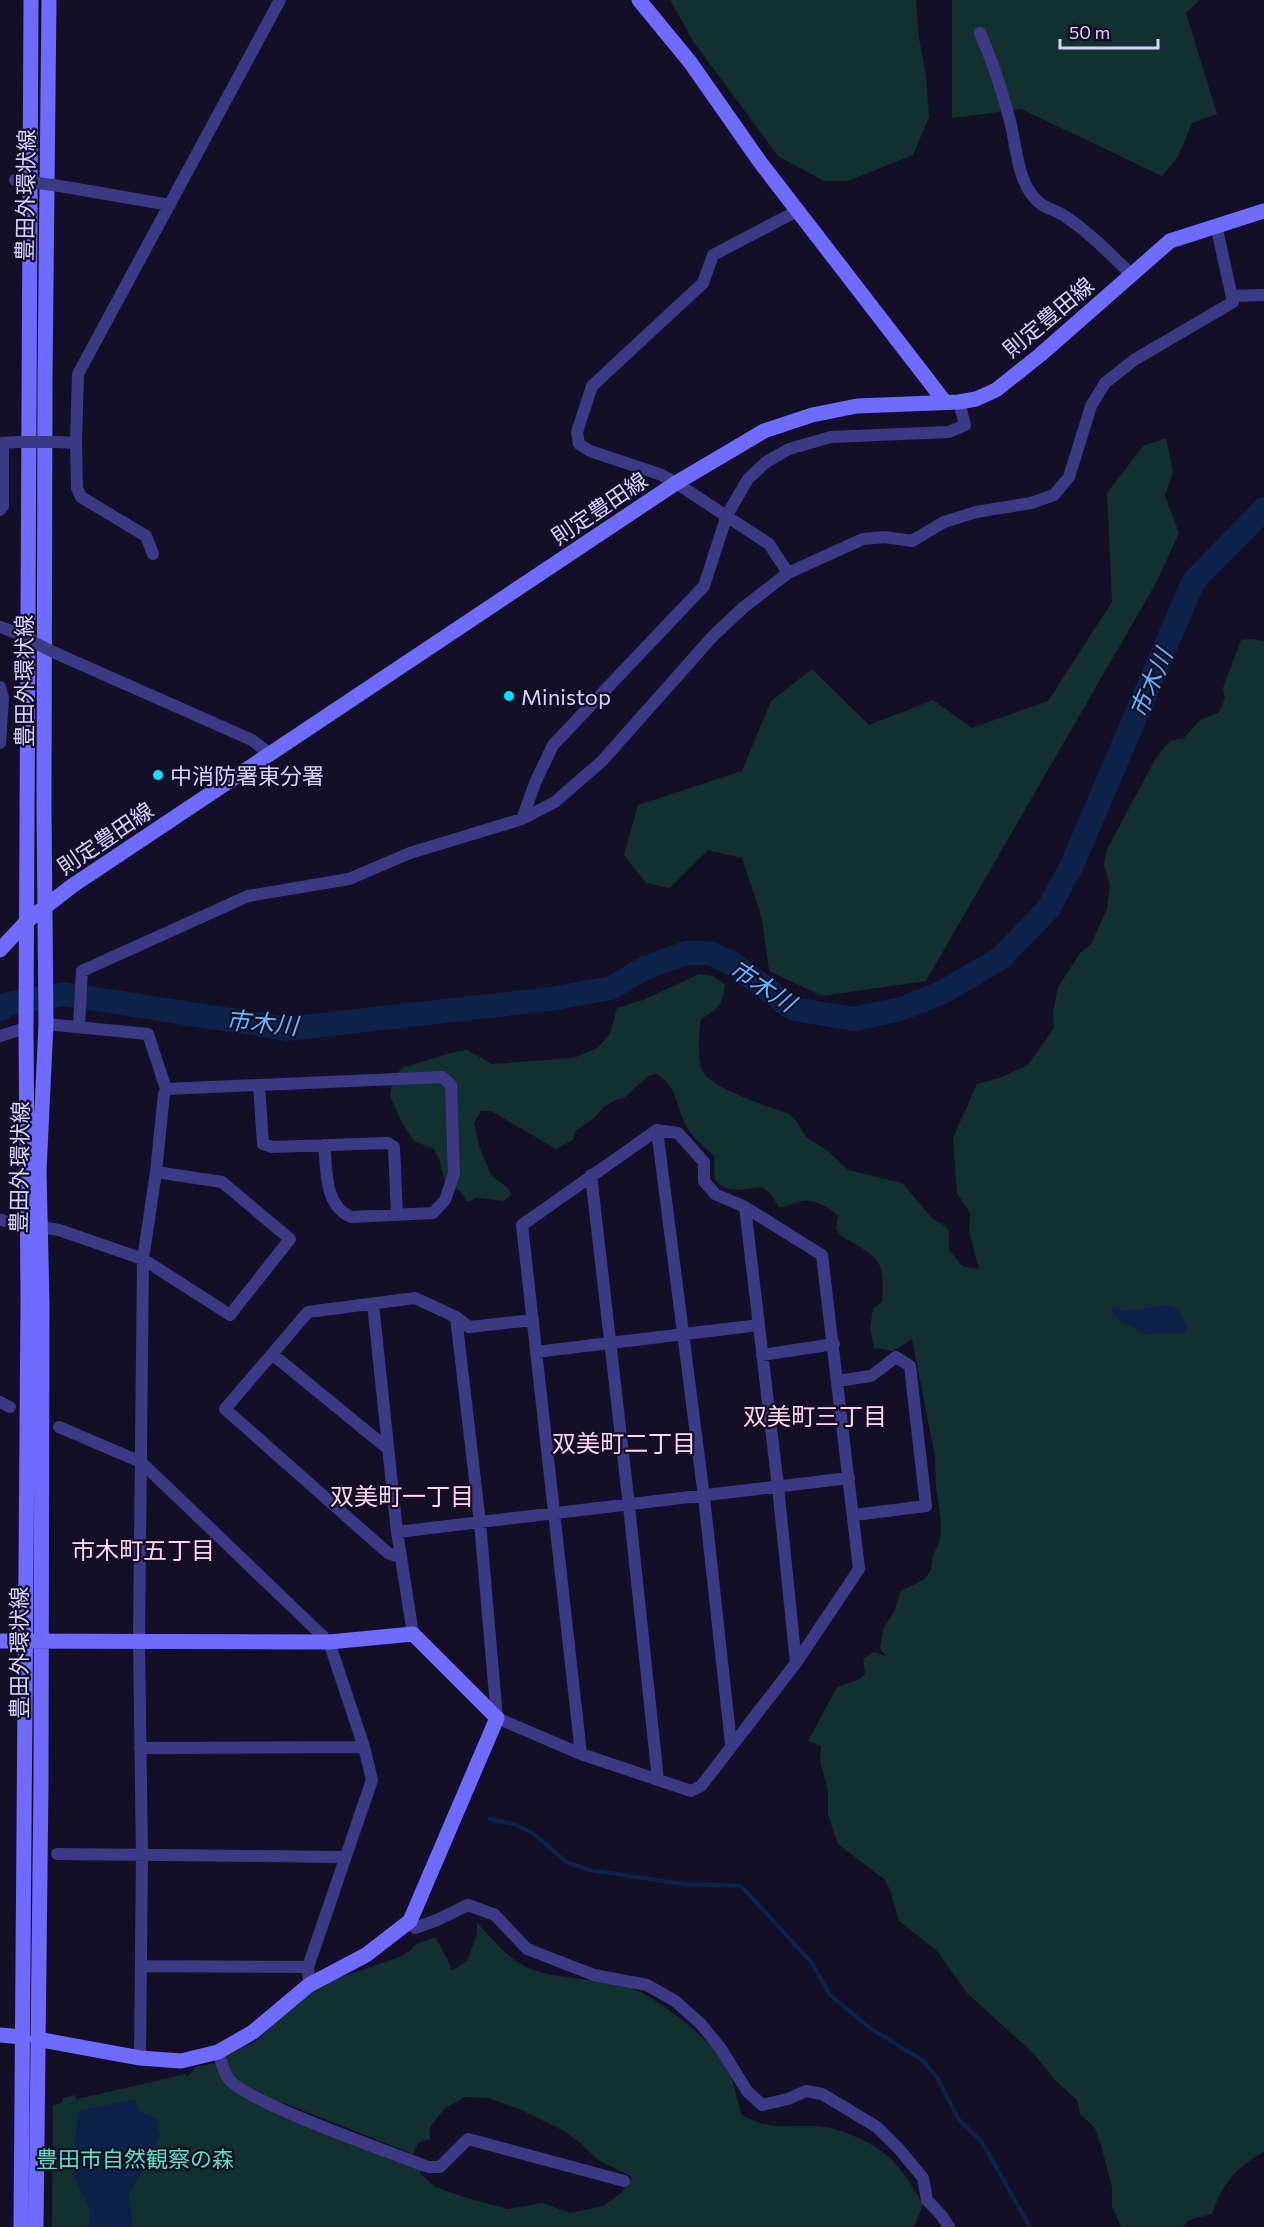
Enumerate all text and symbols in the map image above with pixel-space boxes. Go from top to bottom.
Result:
scale bar [1060,12,1158,50]
text: 50 m [1069,21,1110,43]
street label: 豊田外環状線 [10,129,40,261]
street label: 則定豊田線 [997,271,1099,363]
street label: 則定豊田線 [546,466,652,550]
street label: 豊田外環状線 [10,615,37,747]
water label: 市木川 [1123,641,1179,722]
place label: Ministop [521,683,611,710]
marker: Ministop [502,689,516,703]
place label: 中消防署東分署 [170,762,324,789]
marker: 中消防署東分署 [151,768,165,782]
street label: 則定豊田線 [52,796,158,880]
water label: 市木川 [725,953,804,1018]
water label: 市木川 [225,1004,302,1040]
street label: 豊田外環状線 [4,1101,34,1233]
district label: 双美町三丁目 [743,1401,887,1430]
district label: 双美町二丁目 [552,1428,696,1457]
district label: 双美町一丁目 [330,1481,474,1510]
district label: 市木町五丁目 [71,1535,215,1564]
street label: 豊田外環状線 [5,1587,32,1719]
park label: 豊田市自然観察の森 [36,2145,234,2172]

